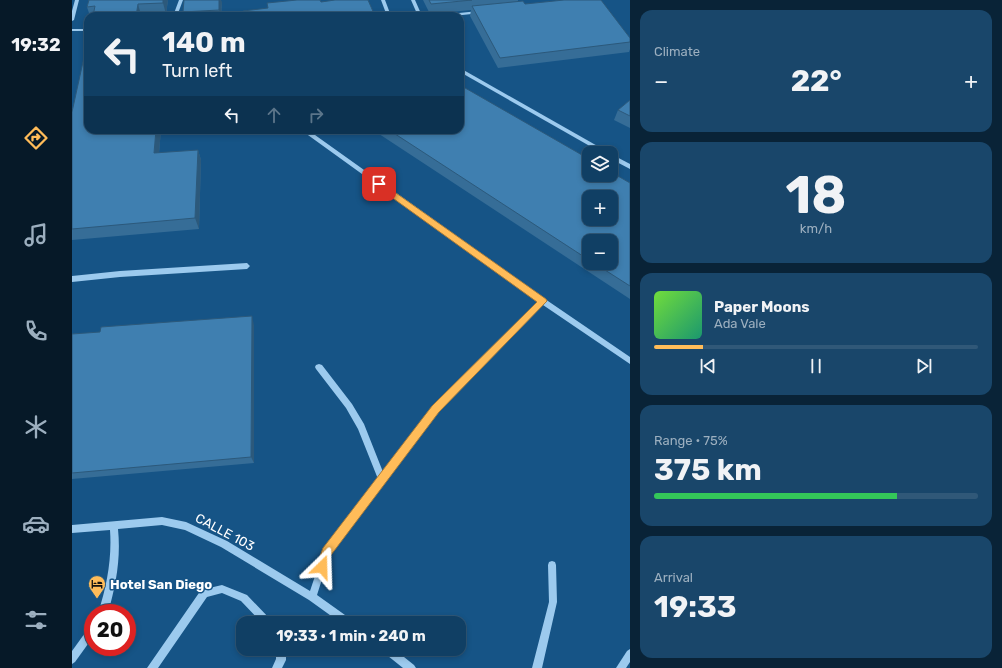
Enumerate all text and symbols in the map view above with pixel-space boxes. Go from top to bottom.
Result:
text: 140 m [162,26,246,59]
icon: left [96,28,148,80]
text: 19:32 [11,34,61,56]
text: Climate [654,44,700,59]
text: Turn left [162,60,232,82]
text: 22° [791,63,842,99]
text: − [654,68,668,95]
text: + [964,68,978,95]
icon: left [221,104,243,126]
icon: ahead [263,104,285,126]
icon: right [305,104,327,126]
icon: directions [22,124,50,152]
map controls [582,146,618,270]
button: layers [582,146,618,182]
text: 18 [785,164,847,226]
pin [362,167,396,201]
icon: arrive [368,173,390,195]
button: + [582,190,618,226]
icon: music [22,221,50,249]
text: km/h [800,221,832,236]
button: − [582,234,618,270]
text: Paper Moons [714,298,810,316]
text: Ada Vale [714,316,766,331]
icon: phone [22,317,50,345]
icon: previous [697,355,719,377]
icon: pause [805,355,827,377]
icon: next [913,355,935,377]
icon: climate [22,413,50,441]
text: Range · 75% [654,433,728,448]
text: 375 km [654,452,762,488]
icon: car [22,510,50,538]
street label: CALLE 103 [193,510,257,554]
position arrow [301,546,343,588]
text: Arrival [654,570,693,585]
hotel icon: Hotel San Diego [87,574,107,599]
place label: Hotel San Diego [110,577,212,592]
text: 19:33 [654,589,736,625]
speed limit sign: 20 [84,604,136,656]
icon: filters [22,606,50,634]
text: 19:33 · 1 min · 240 m [276,627,426,645]

